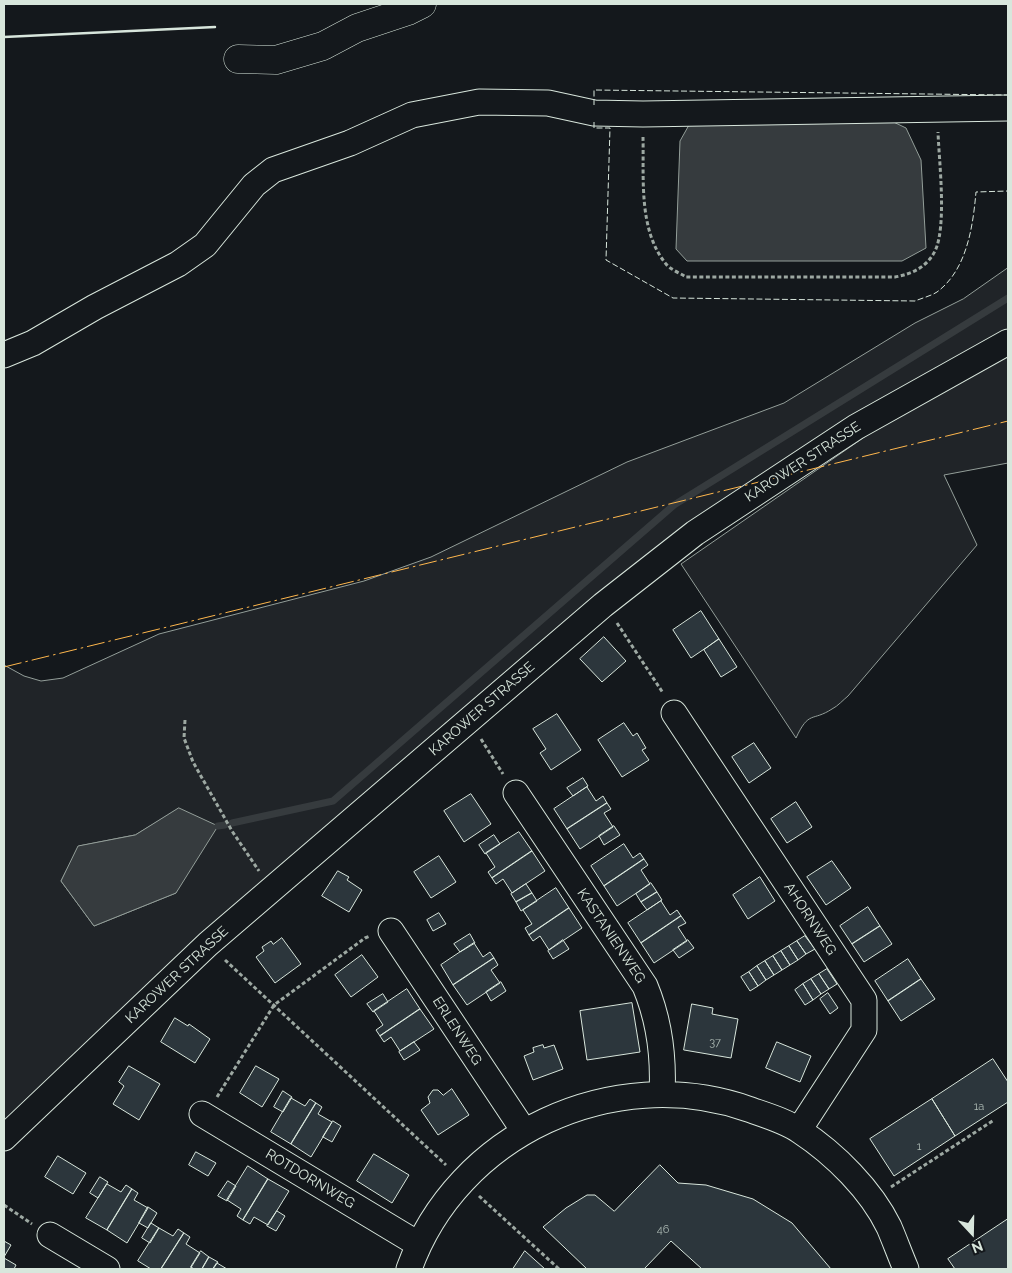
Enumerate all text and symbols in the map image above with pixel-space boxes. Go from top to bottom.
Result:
street label: KAROWER STRASSE [742,418,864,506]
street label: KAROWER STRASSE [426,659,538,759]
street label: AHORNWEG [780,880,840,958]
street label: KASTANIENWEG [573,886,649,986]
street label: KAROWER STRASSE [122,923,232,1027]
street label: ERLENWEG [429,994,485,1068]
house number: 37 [709,1036,721,1050]
house number: 1a [974,1100,984,1114]
house number: 1 [917,1140,921,1154]
street label: ROTDORNWEG [262,1146,358,1212]
north arrow [947,1208,997,1258]
house number: 46 [657,1223,669,1237]
text: N [970,1238,985,1256]

